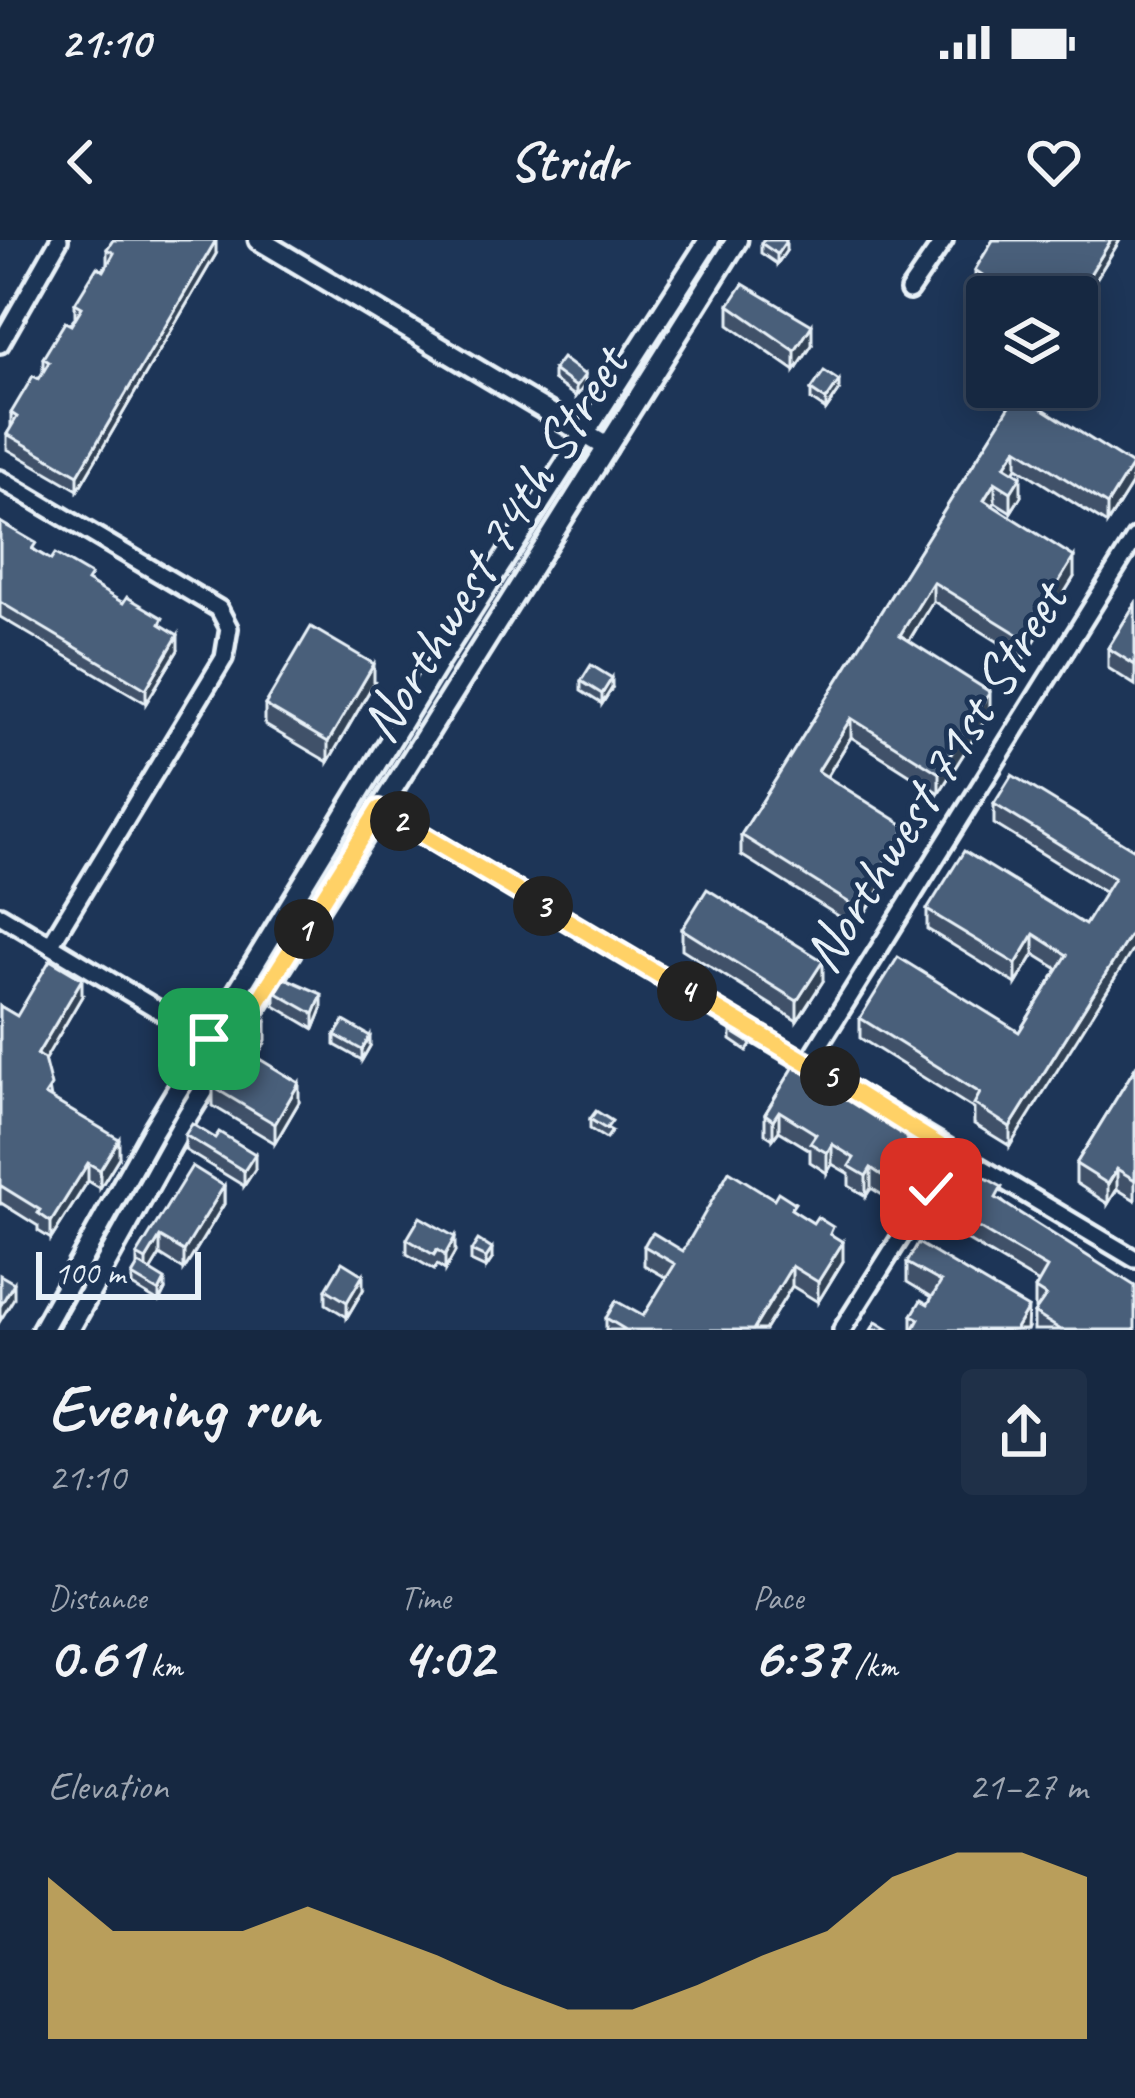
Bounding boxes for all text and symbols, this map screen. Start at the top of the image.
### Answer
text: 21:10 [60,14,150,71]
text: Stridr [509,128,626,196]
icon: back [48,129,114,195]
icon: heart [1021,129,1087,195]
map controls [966,276,1098,408]
button: layers [966,276,1098,408]
street label: Northwest 74th Street [343,329,646,755]
street label: Northwest 71st Street [785,564,1085,985]
pin: 2 [370,791,430,851]
text: 2 [393,800,407,842]
pin: 3 [513,876,573,936]
text: 3 [536,885,550,927]
pin: 1 [274,899,334,959]
text: 1 [297,908,311,950]
pin: 4 [657,961,717,1021]
text: 4 [680,970,694,1012]
pin [158,988,260,1090]
icon: arrive [176,1006,242,1072]
pin: 5 [800,1046,860,1106]
text: 5 [823,1055,837,1097]
pin [880,1138,982,1240]
icon: check [898,1156,964,1222]
scale bar [36,1246,201,1299]
text: 100 m [54,1252,125,1294]
text: Evening run [48,1366,318,1449]
button: share [961,1369,1087,1495]
text: 21:10 [48,1453,126,1502]
text: Distance [48,1577,146,1619]
text: Time [400,1577,451,1619]
text: Pace [753,1577,804,1619]
text: 0.61 [48,1619,142,1695]
text: 4:02 [400,1619,493,1695]
text: 6:37 [753,1619,847,1695]
text: km [142,1645,182,1687]
text: /km [847,1645,898,1687]
text: Elevation [48,1762,168,1811]
text: 21–27 m [968,1762,1087,1811]

